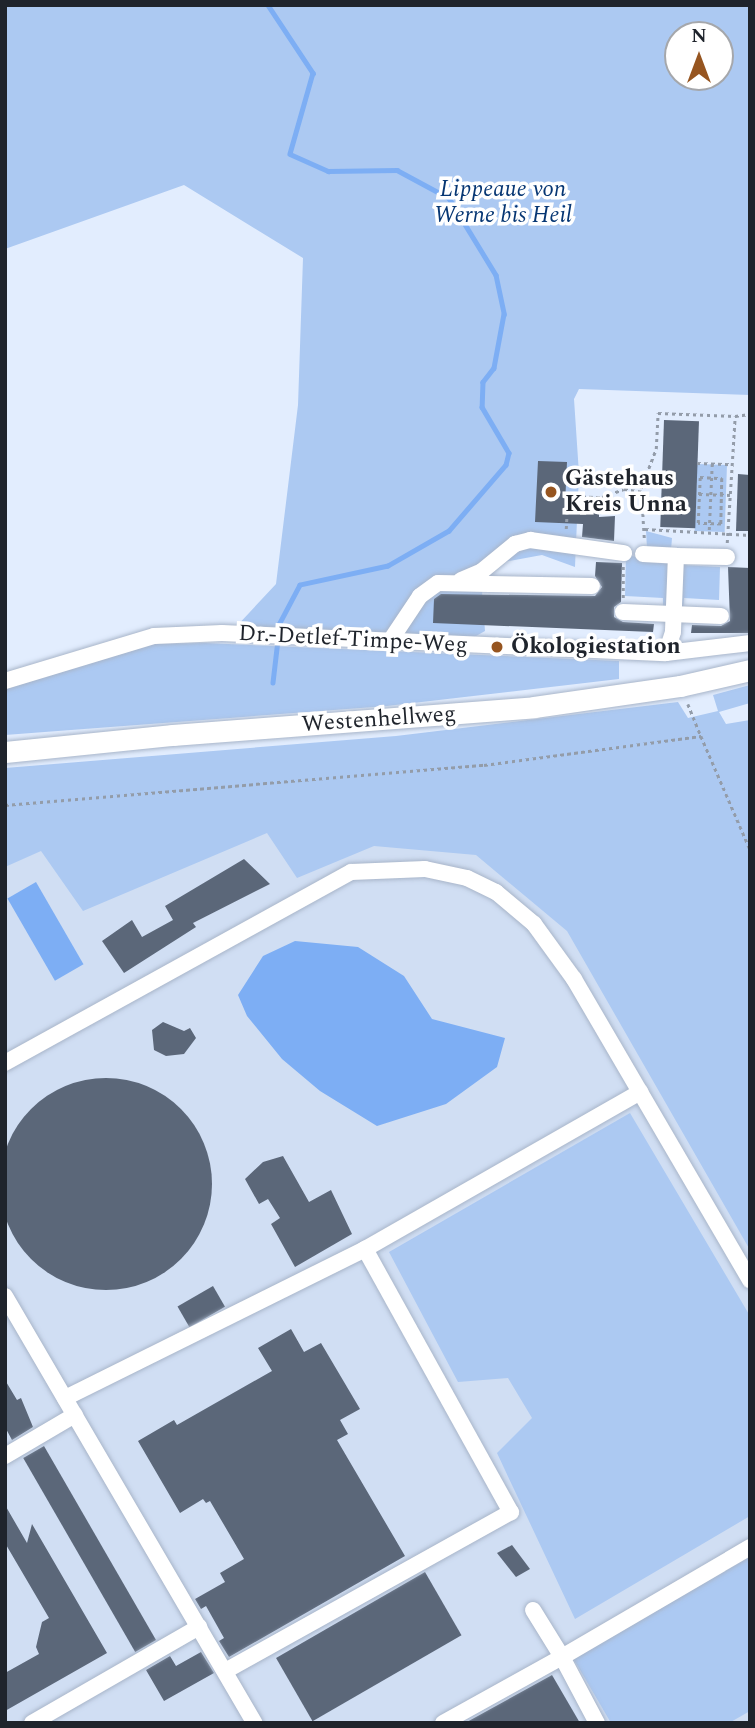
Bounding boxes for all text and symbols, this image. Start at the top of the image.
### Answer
north arrow [664,21,734,91]
text: N [691,22,707,51]
park label: Lippeaue von Werne bis Heil [434,176,572,230]
place label: Gästehaus Kreis Unna [565,465,687,519]
marker: Gästehaus Kreis Unna [543,484,559,500]
street label: Dr.-Detlef-Timpe-Weg [238,620,468,660]
place label: Ökologiestation [511,633,681,661]
marker: Ökologiestation [489,639,505,655]
street label: Westenhellweg [301,701,457,739]

